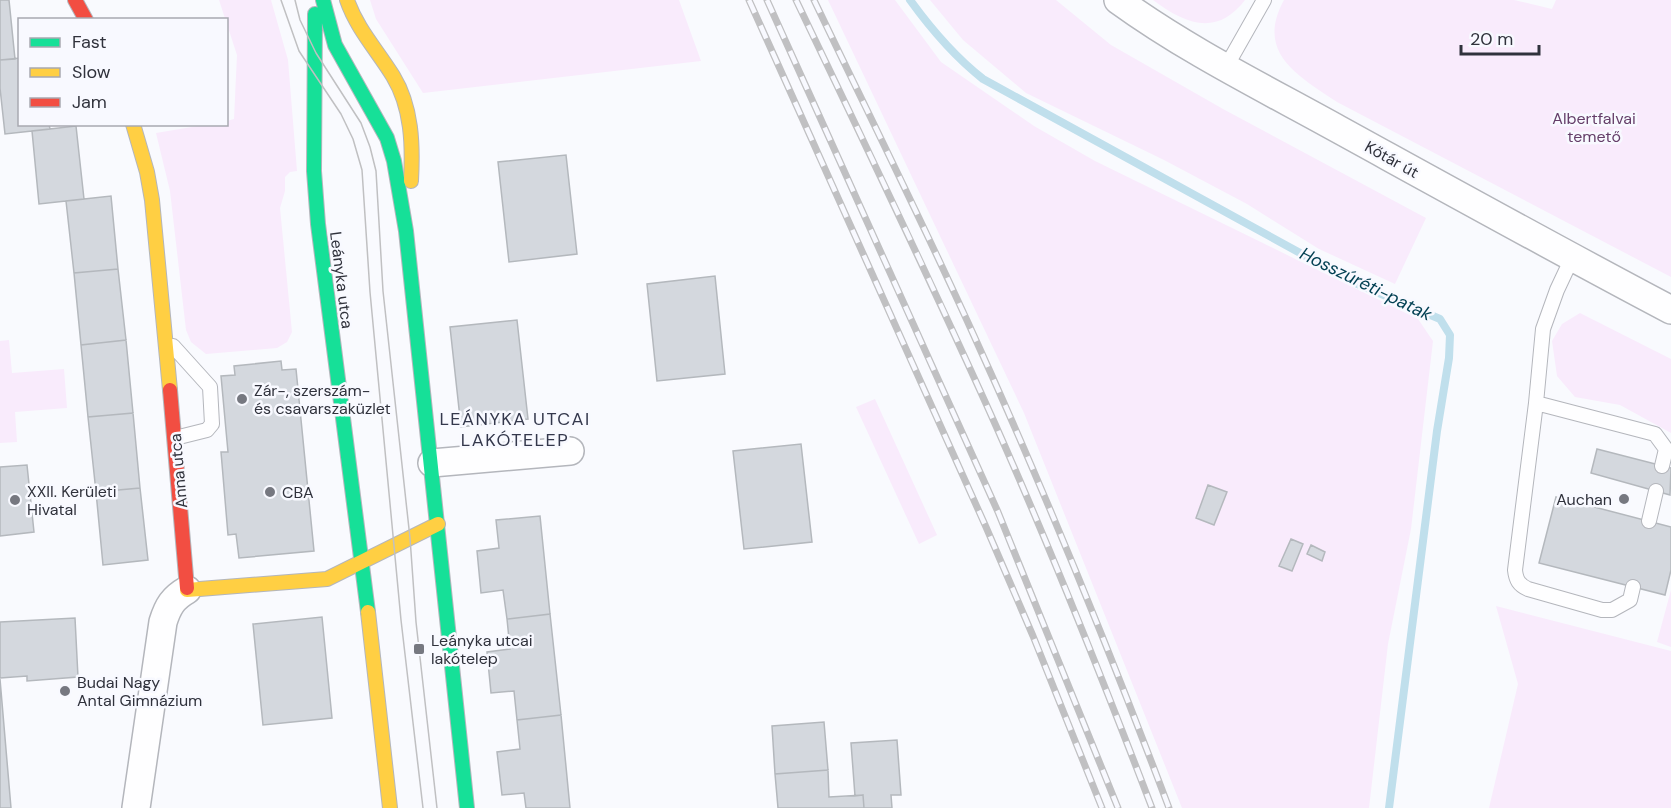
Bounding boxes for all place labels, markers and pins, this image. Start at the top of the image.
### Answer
place label: Zár-, szerszám- és csavarszaküzlet [254,380,391,419]
marker: Zár-, szerszám- és csavarszaküzlet [235,392,249,406]
place label: XXII. Kerületi Hivatal [27,481,117,520]
place label: CBA [282,482,314,503]
marker: CBA [263,485,277,499]
place label: Auchan [1556,489,1612,510]
marker: Auchan [1617,492,1631,506]
marker: XXII. Kerületi Hivatal [8,493,22,507]
place label: Leányka utcai lakótelep [431,630,533,669]
marker: Leányka utcai lakótelep [412,642,426,656]
place label: Budai Nagy Antal Gimnázium [77,672,202,711]
marker: Budai Nagy Antal Gimnázium [58,684,72,698]

